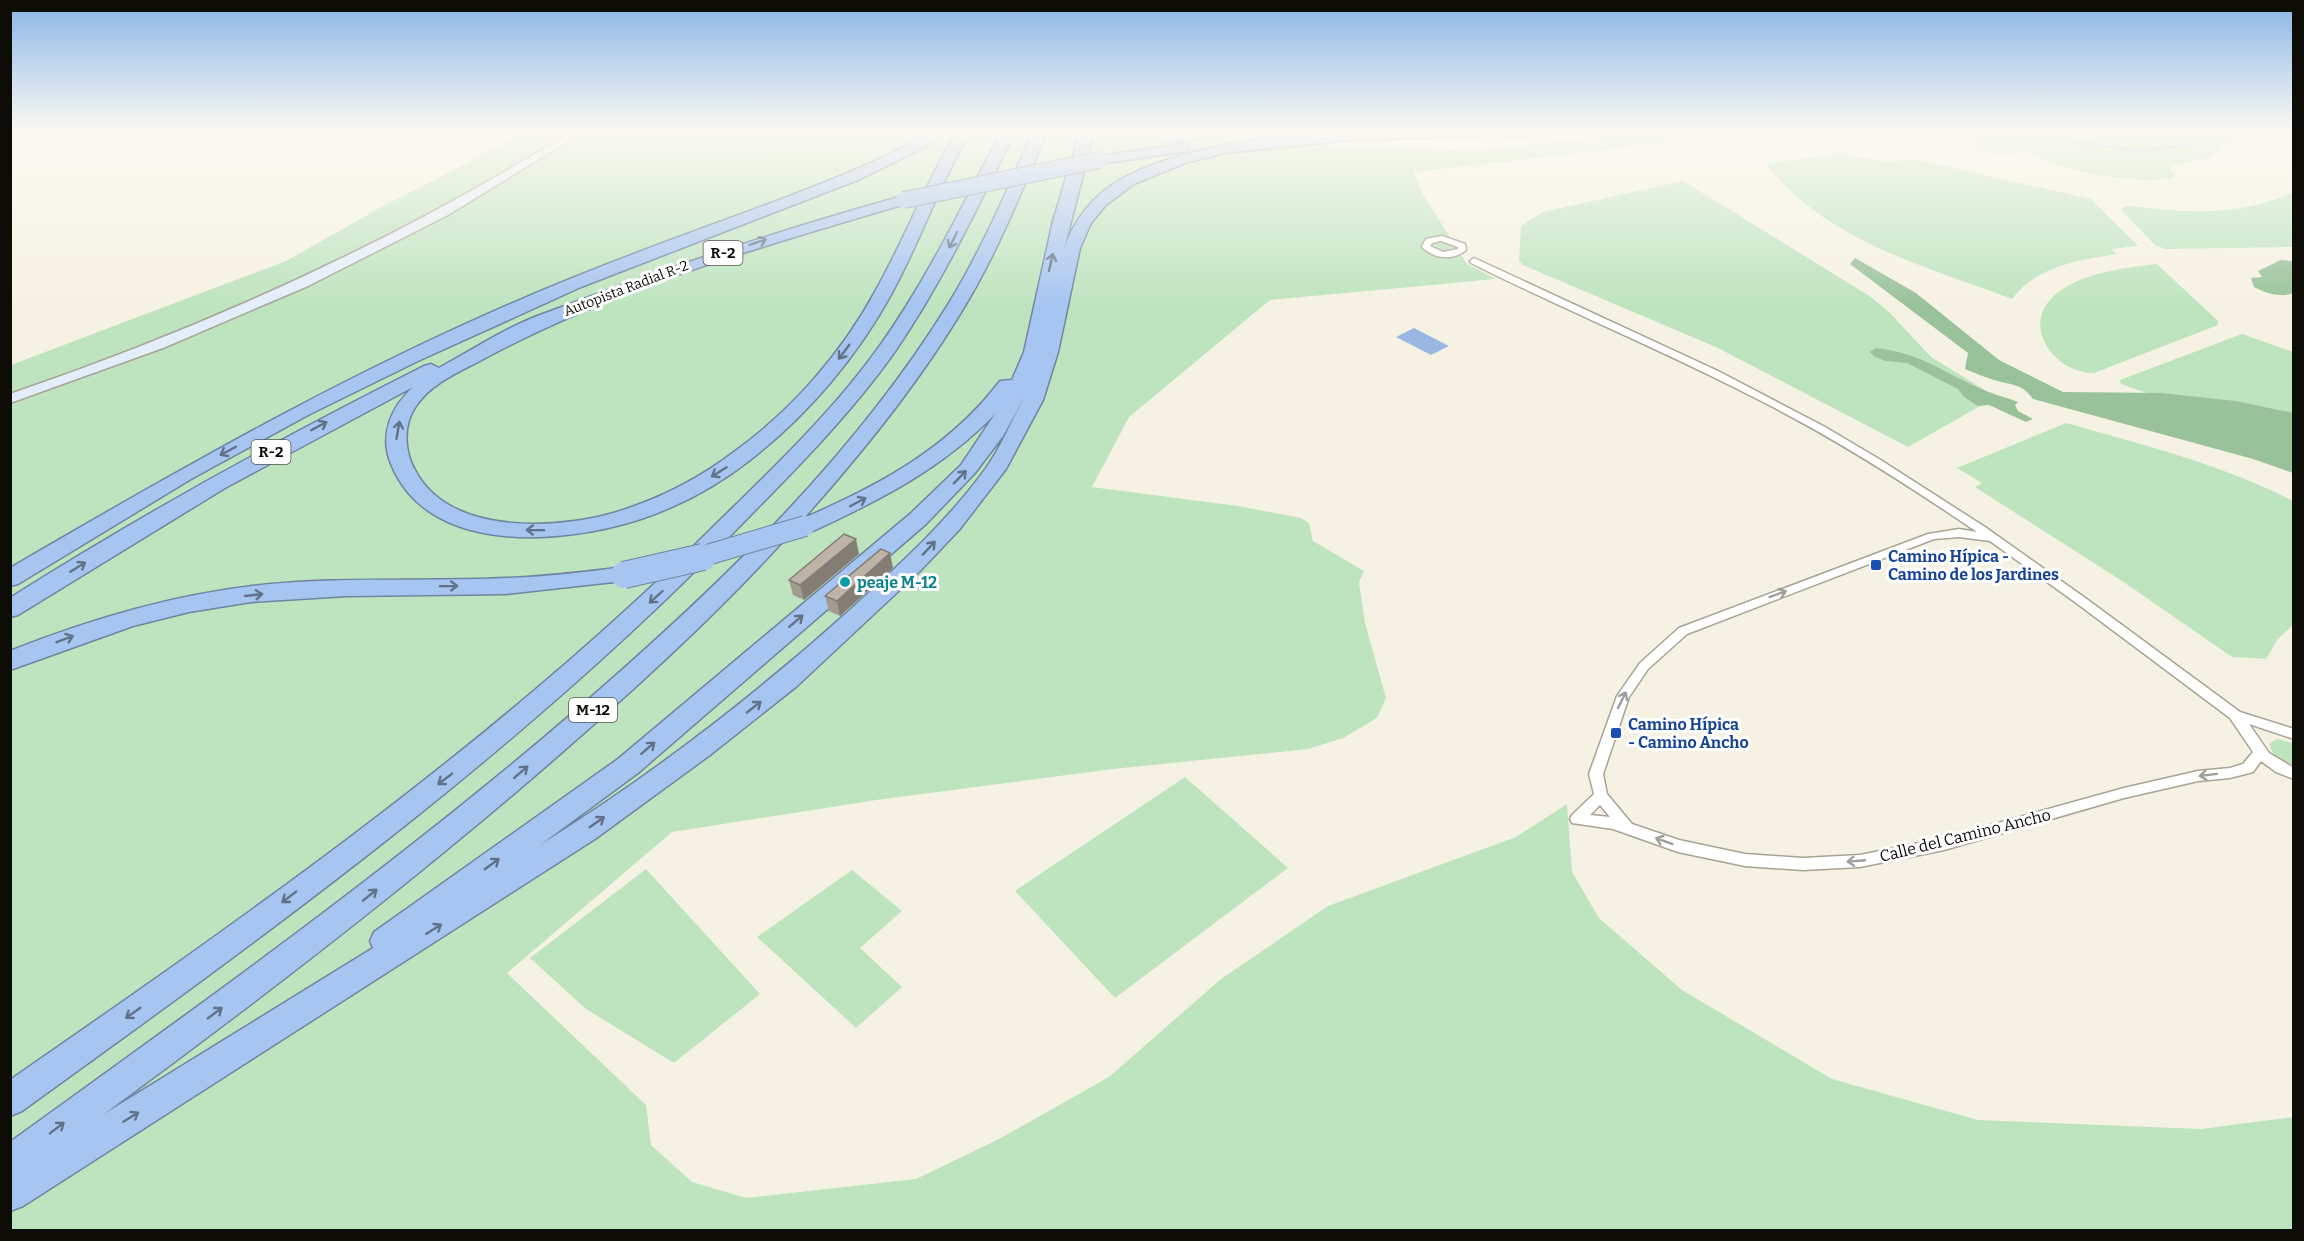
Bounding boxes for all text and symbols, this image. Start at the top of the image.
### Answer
one-way arrow [947,231,959,248]
one-way arrow [748,235,767,246]
road number: R-2 [704,241,742,265]
one-way arrow [1046,253,1058,272]
street label: Autopista Radial R-2 [561,257,691,320]
one-way arrow [838,344,851,360]
one-way arrow [310,420,327,432]
one-way arrow [393,420,404,440]
road number: R-2 [252,440,290,464]
one-way arrow [220,445,237,457]
one-way arrow [711,467,728,479]
one-way arrow [953,470,967,485]
one-way arrow [849,496,867,507]
one-way arrow [526,524,546,536]
one-way arrow [922,540,936,555]
place label: Camino Hípica - Camino de los Jardines [1888,547,2059,584]
marker: Camino Hípica - Camino de los Jardines [1869,558,1883,572]
one-way arrow [69,560,86,573]
place label: peaje M-12 [857,573,937,592]
marker: peaje M-12 [838,575,852,589]
one-way arrow [438,581,458,592]
one-way arrow [1768,587,1787,598]
one-way arrow [244,589,264,600]
one-way arrow [649,590,664,604]
one-way arrow [788,614,803,628]
one-way arrow [55,633,74,644]
one-way arrow [1617,692,1629,710]
road number: M-12 [569,698,617,722]
one-way arrow [746,700,762,713]
place label: Camino Hípica - Camino Ancho [1628,715,1749,752]
marker: Camino Hípica - Camino Ancho [1609,726,1623,740]
one-way arrow [640,741,655,755]
one-way arrow [513,765,528,779]
one-way arrow [2199,770,2219,781]
one-way arrow [437,773,453,785]
street label: Calle del Camino Ancho [1878,805,2053,866]
one-way arrow [588,816,604,828]
one-way arrow [1655,834,1674,845]
one-way arrow [1847,856,1866,867]
one-way arrow [483,858,499,871]
one-way arrow [361,888,377,901]
one-way arrow [282,891,298,903]
one-way arrow [425,922,442,935]
one-way arrow [125,1007,141,1019]
one-way arrow [207,1007,223,1020]
one-way arrow [122,1110,139,1123]
one-way arrow [49,1122,65,1135]

